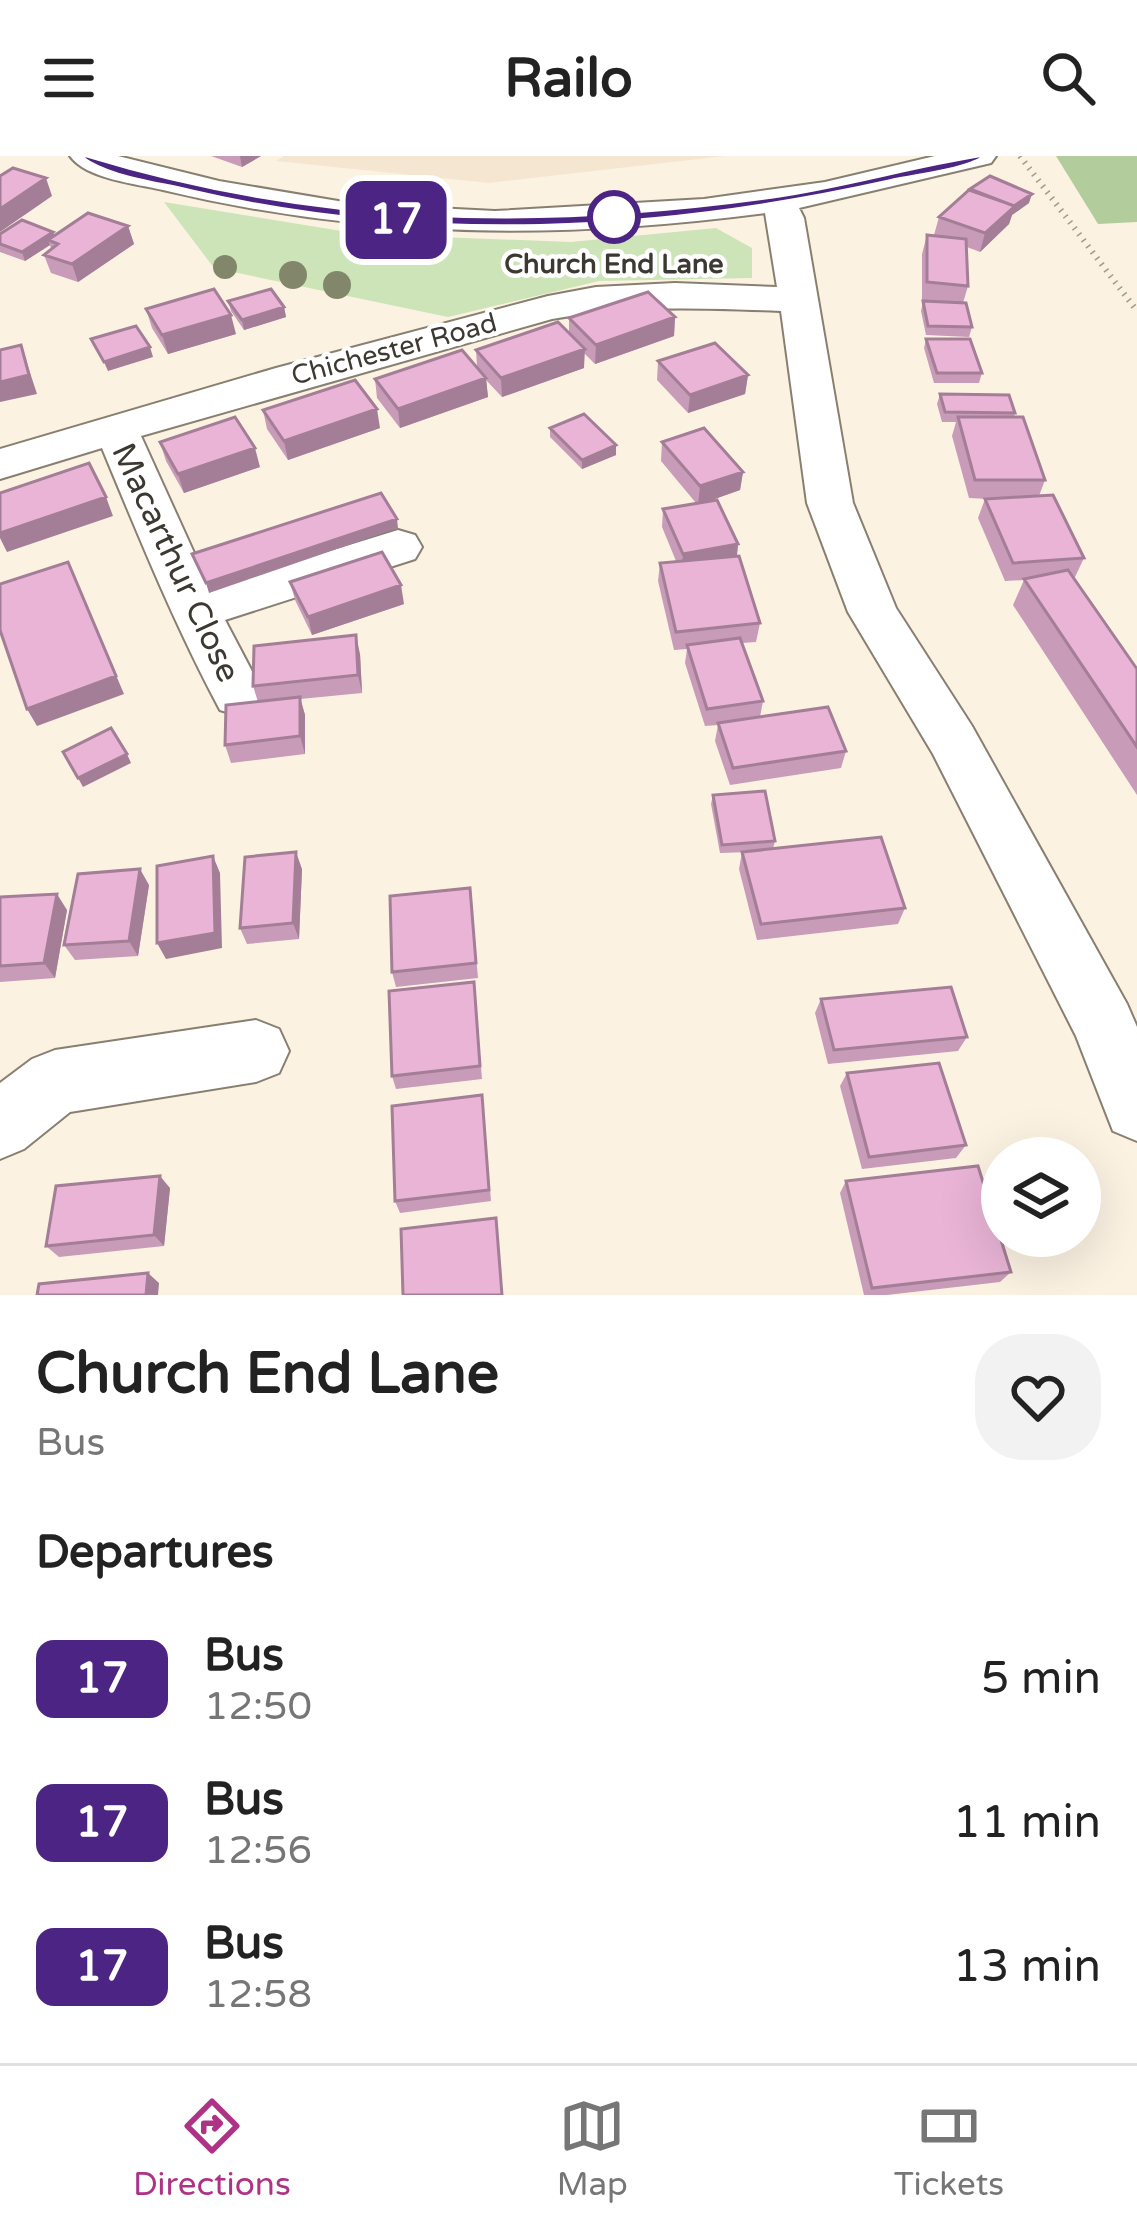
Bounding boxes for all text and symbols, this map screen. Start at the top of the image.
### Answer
icon: menu [36,45,102,111]
icon: search [1035,45,1101,111]
text: Railo [504,46,633,111]
line badge: 17 [342,181,450,259]
marker: Church End Lane [589,192,639,242]
text: 17 [370,194,422,245]
place label: Church End Lane [504,248,724,281]
street label: Chichester Road [288,306,501,393]
street label: Macarthur Close [103,437,248,688]
map controls [981,1137,1101,1257]
button: layers [981,1137,1101,1257]
button: heart [975,1334,1101,1460]
text: Church End Lane [36,1340,499,1408]
text: Bus [36,1419,105,1466]
text: Departures [36,1526,274,1580]
text: Bus [204,1629,284,1683]
text: 5 min [981,1652,1101,1706]
text: 17 [76,1653,128,1704]
text: 12:50 [204,1683,312,1730]
text: Bus [204,1773,284,1827]
text: 11 min [953,1796,1101,1850]
text: 17 [76,1797,128,1848]
text: 12:56 [204,1827,312,1874]
text: Bus [204,1917,284,1971]
text: 13 min [953,1940,1101,1994]
text: 17 [76,1941,128,1992]
text: 12:58 [204,1971,312,2018]
tab: Directions [133,2093,291,2204]
tab: Map [557,2093,628,2204]
tab: Tickets [894,2093,1004,2204]

